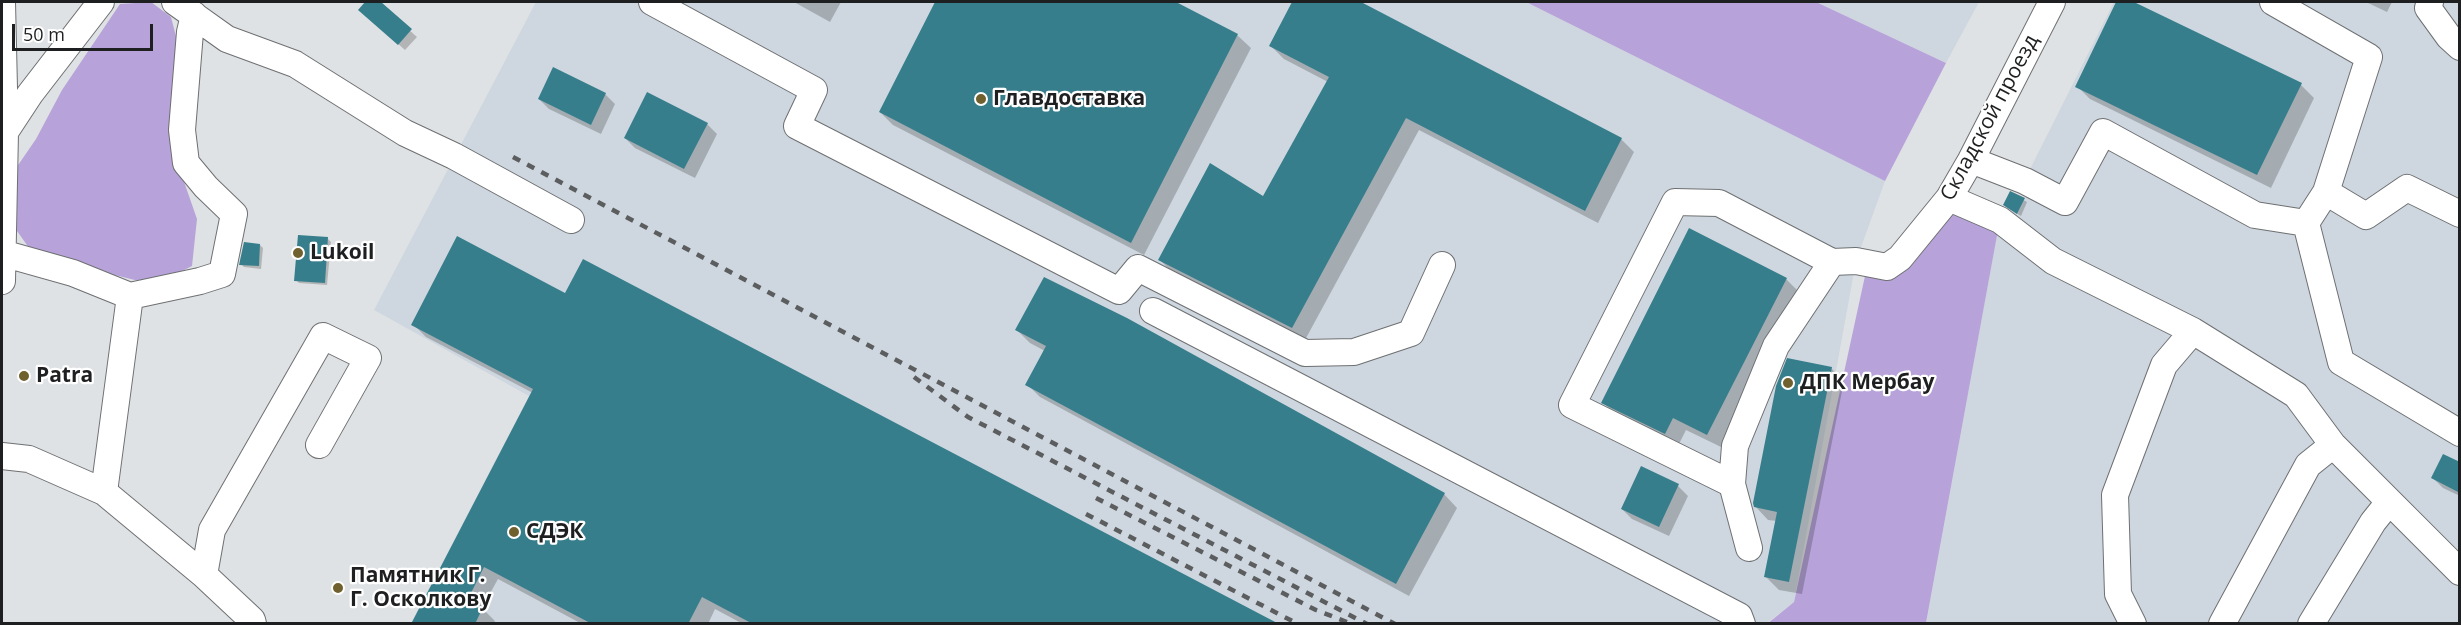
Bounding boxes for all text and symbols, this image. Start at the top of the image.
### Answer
scale bar [15,12,156,50]
text: 50 m [23,22,65,46]
street label: Складской проезд [1936,31,2044,205]
place label: Главдоставка [993,86,1145,112]
marker: Главдоставка [974,92,988,106]
place label: Lukoil [310,240,375,266]
marker: Lukoil [291,246,305,260]
place label: Patra [36,363,93,389]
marker: Patra [17,369,31,383]
place label: ДПК Мербау [1800,370,1934,396]
marker: ДПК Мербау [1781,376,1795,390]
place label: СДЭК [526,519,583,545]
marker: СДЭК [507,525,521,539]
place label: Памятник Г. Г. Осколкову [350,563,491,613]
marker: Памятник Г. Г. Осколкову [331,581,345,595]

